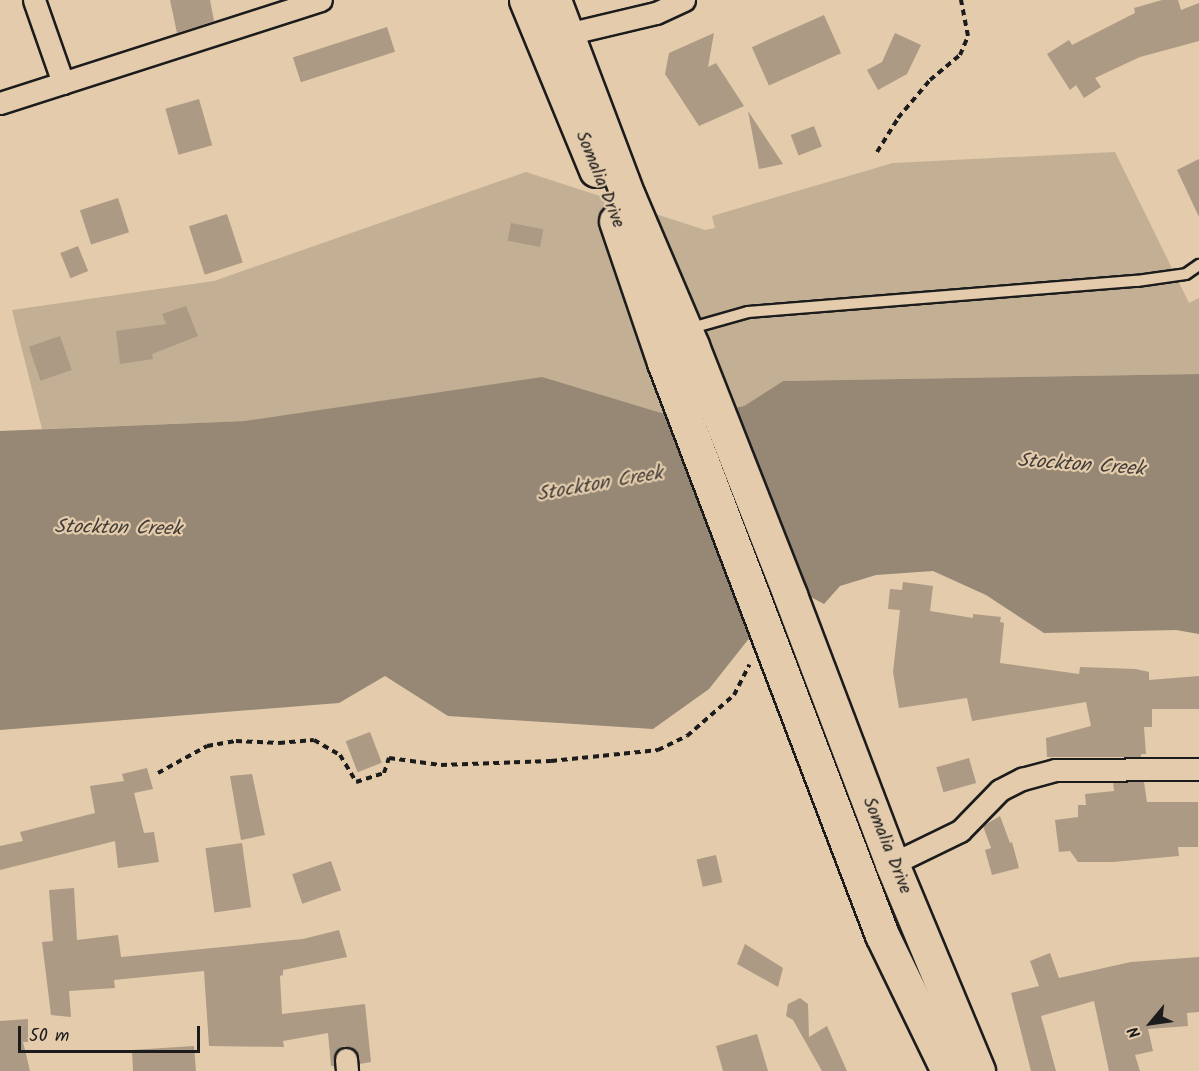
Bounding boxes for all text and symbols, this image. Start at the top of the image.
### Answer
street label: Somalia Drive [570,128,628,232]
water label: Stockton Creek [1017,450,1145,482]
water label: Stockton Creek [535,462,665,508]
water label: Stockton Creek [54,516,182,542]
street label: Somalia Drive [857,794,915,898]
north arrow [1121,993,1181,1053]
scale bar [21,1014,202,1052]
text: N [1121,1021,1148,1042]
text: 50 m [29,1022,69,1051]

